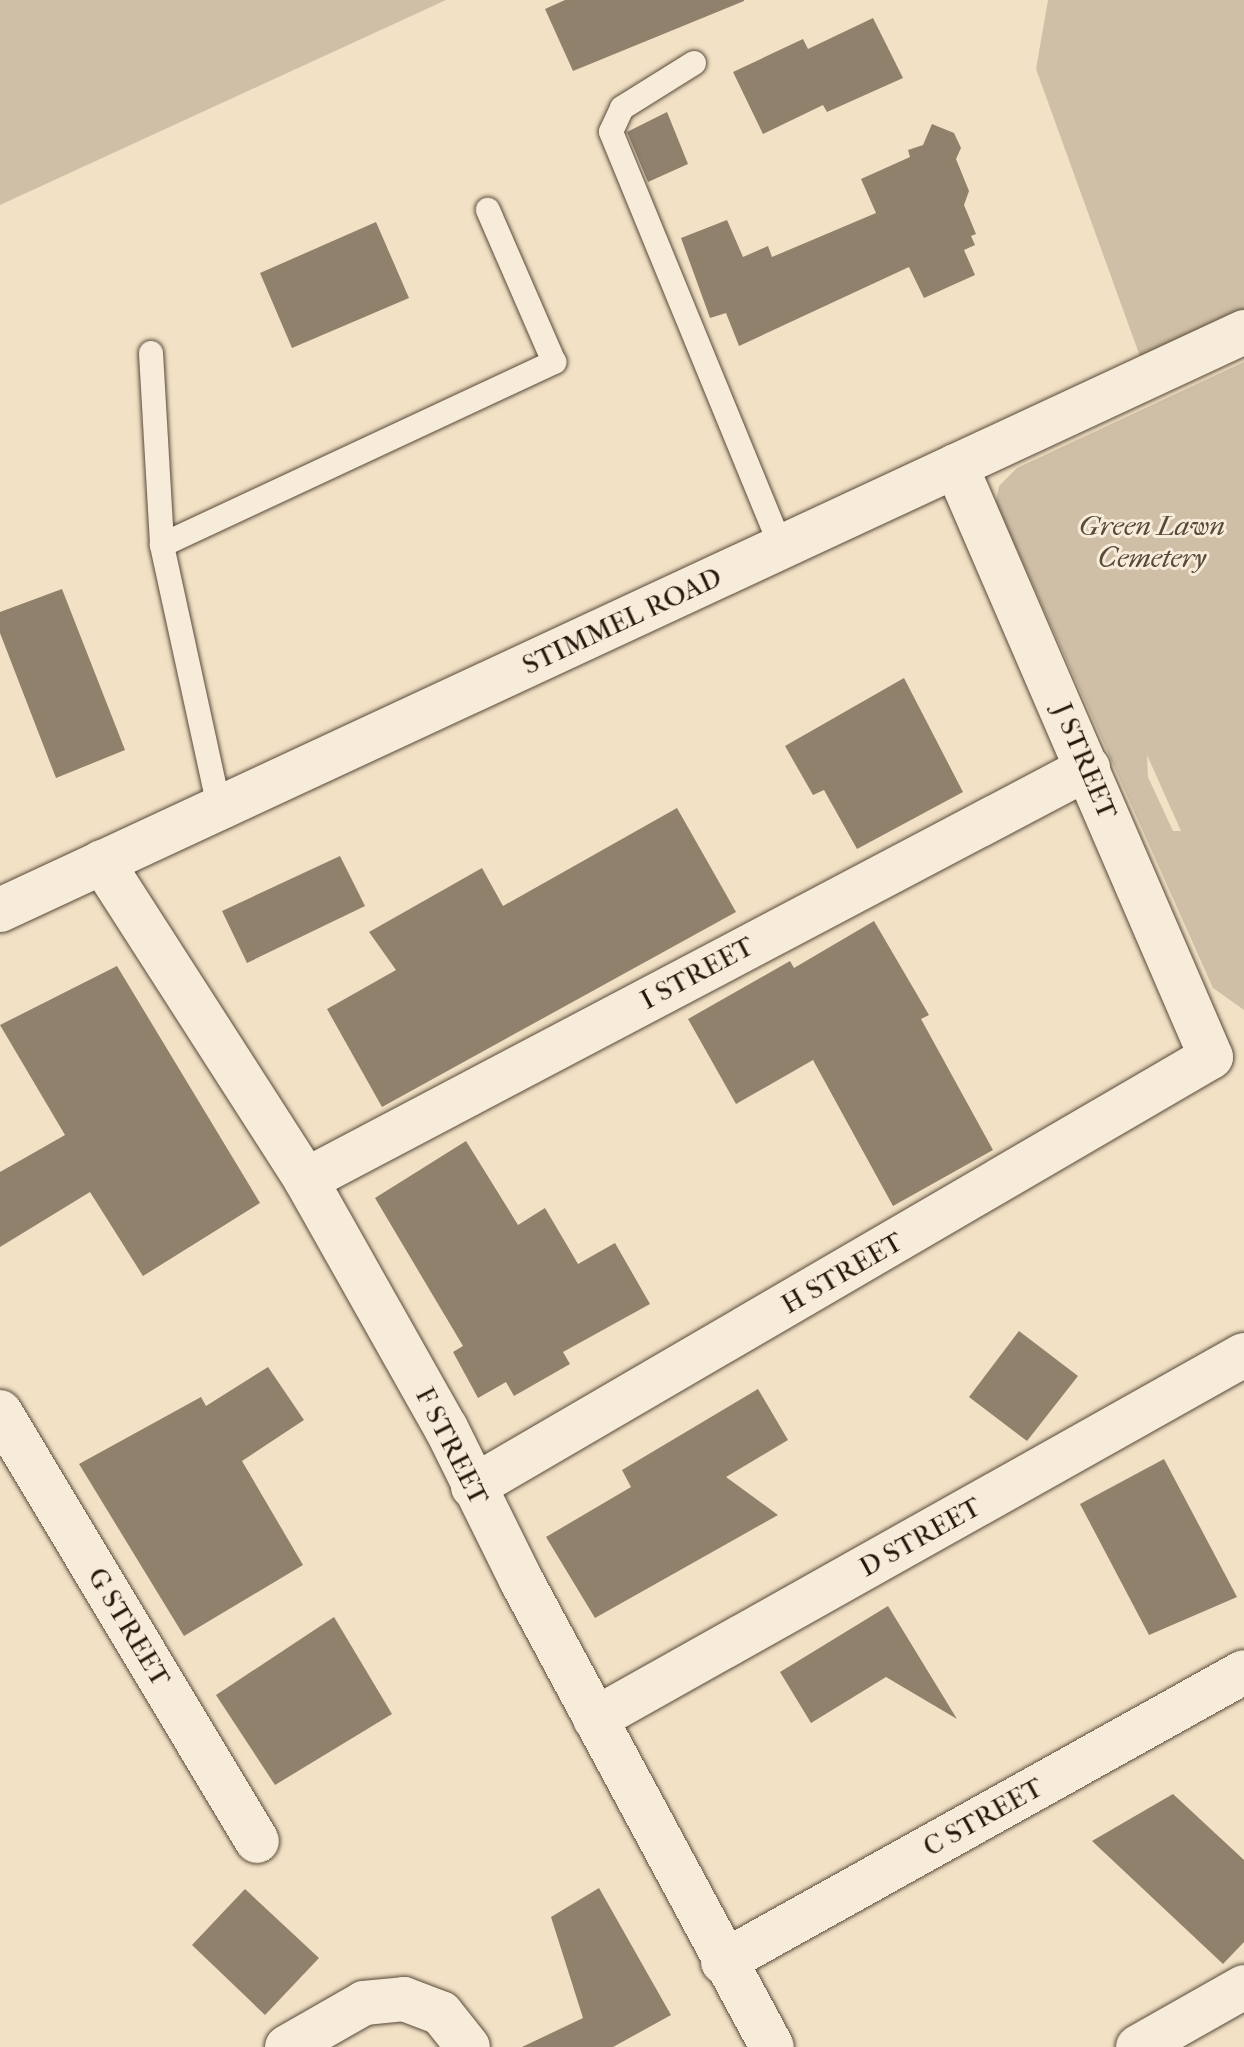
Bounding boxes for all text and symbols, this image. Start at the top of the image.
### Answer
park label: Green Lawn Cemetery [1079,509,1225,575]
street label: STIMMEL ROAD [517,560,727,682]
street label: J STREET [1045,698,1125,824]
street label: I STREET [635,929,759,1017]
street label: H STREET [775,1225,909,1321]
street label: F STREET [408,1381,496,1511]
street label: D STREET [853,1490,987,1584]
street label: G STREET [80,1562,178,1692]
street label: C STREET [917,1770,1049,1864]

